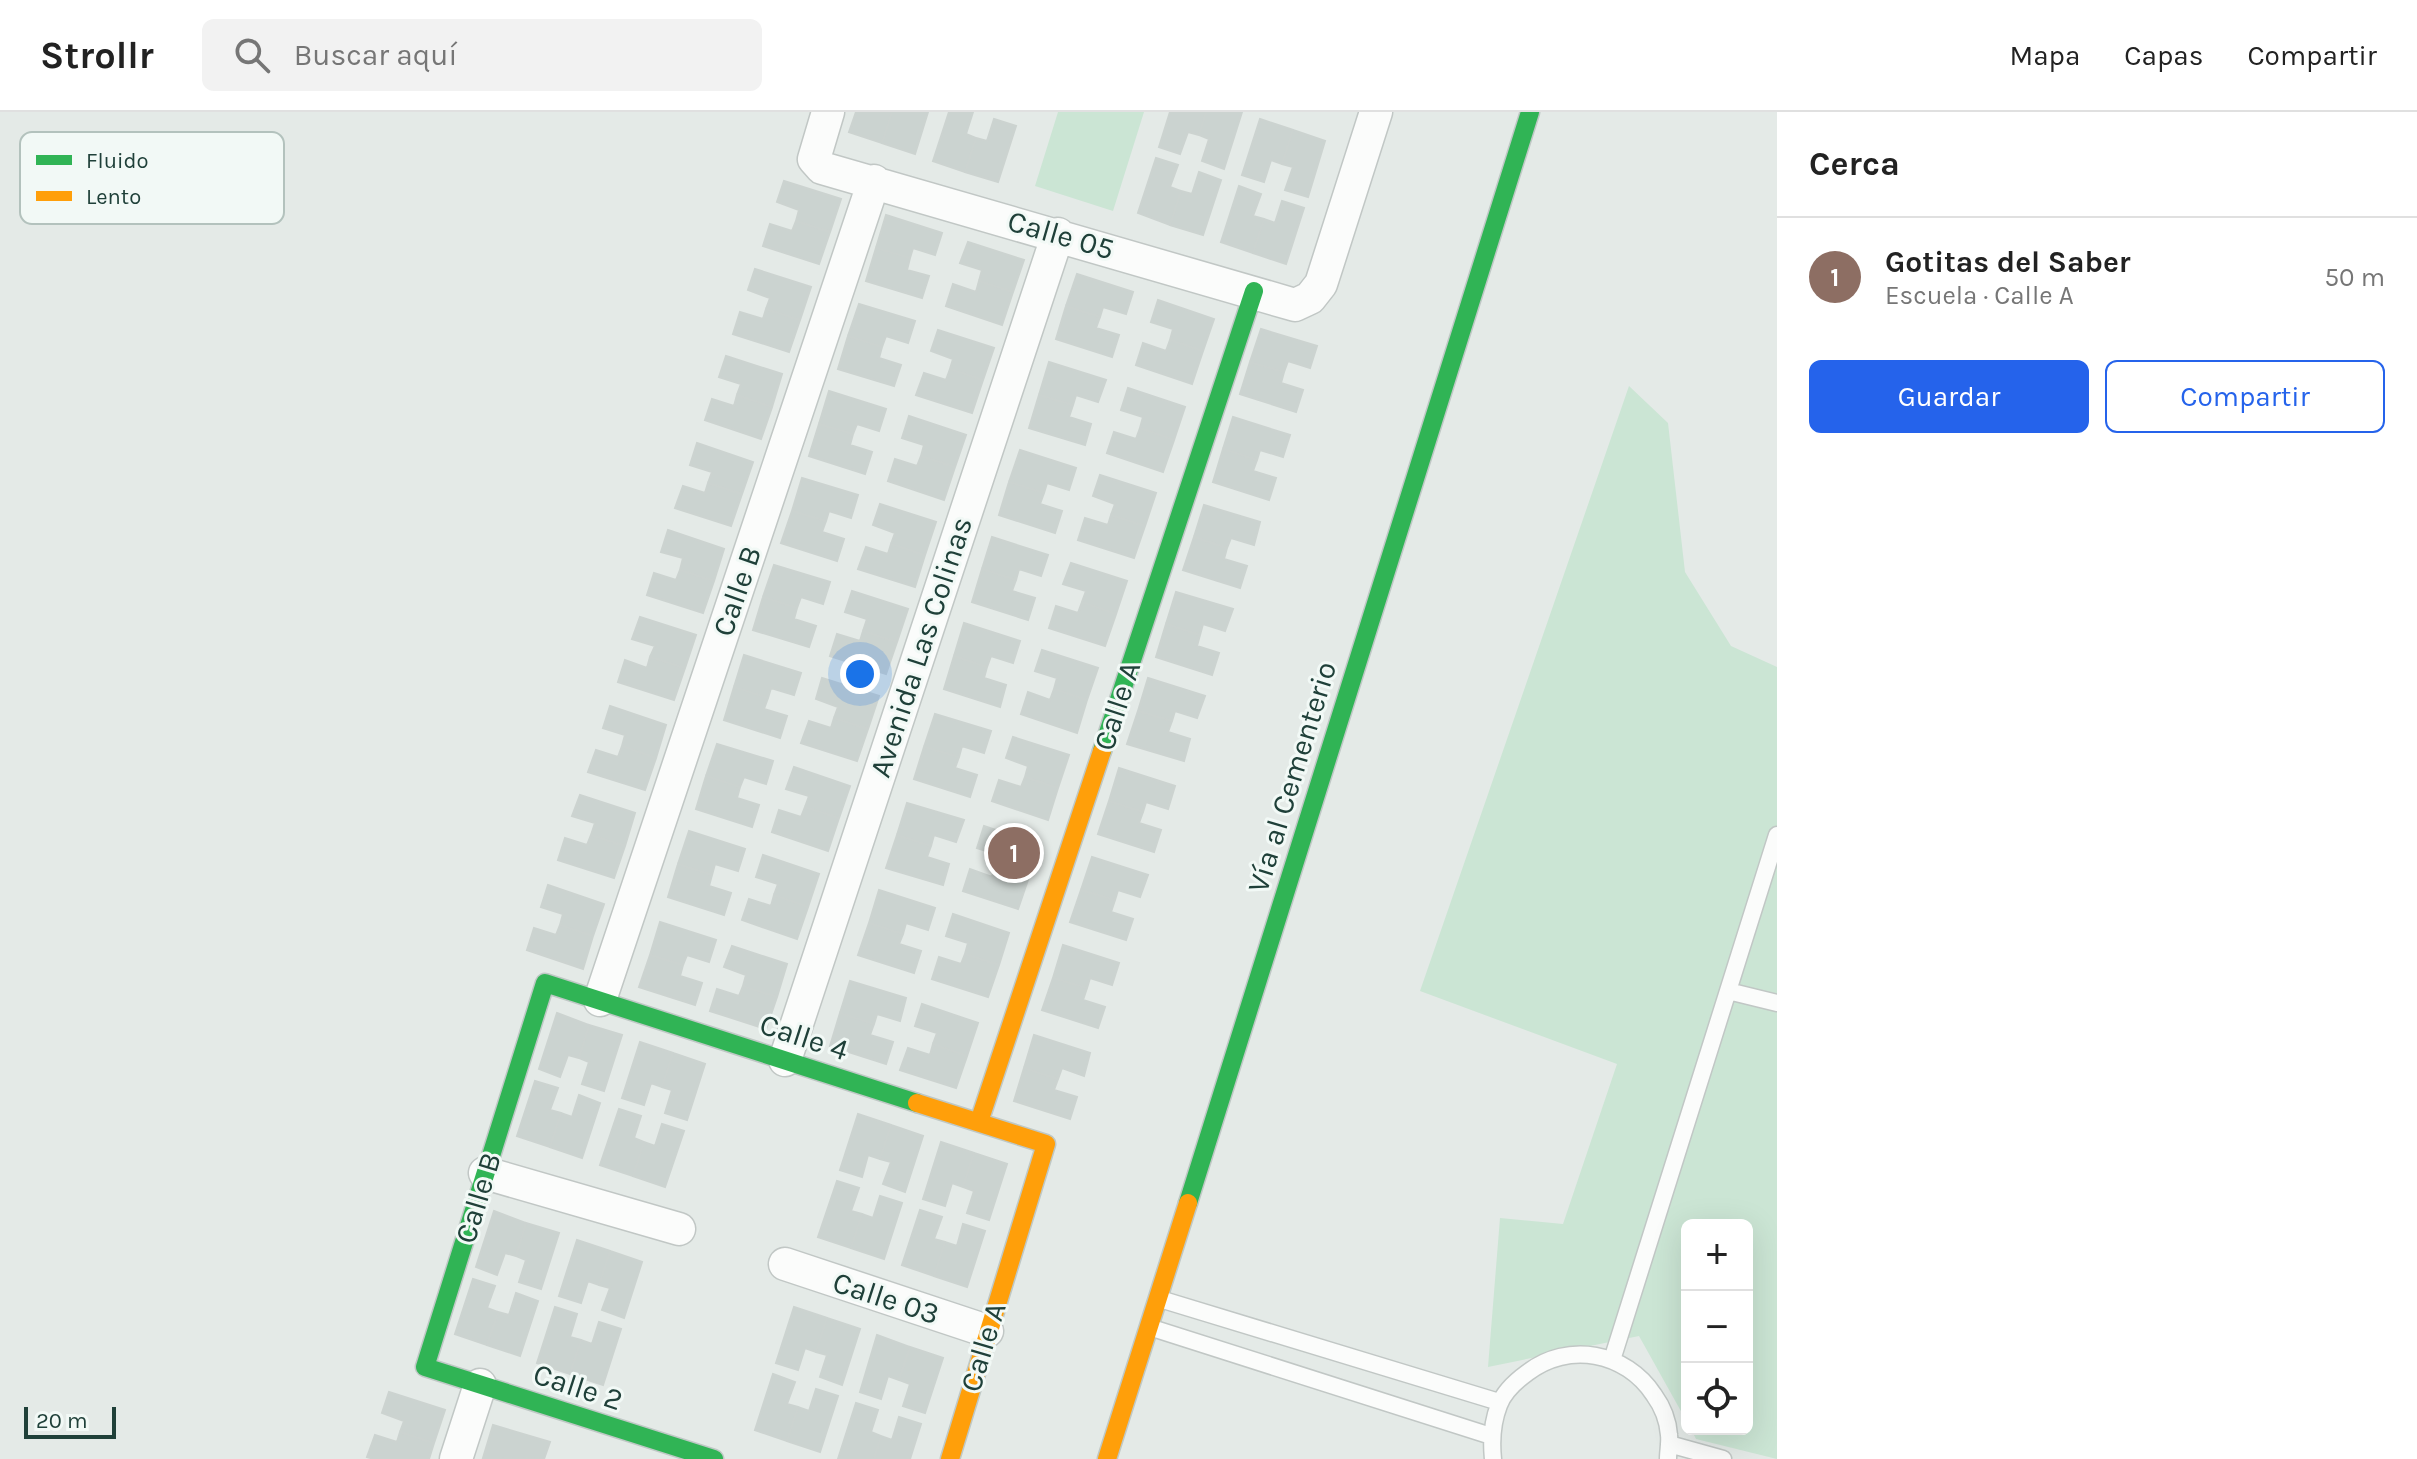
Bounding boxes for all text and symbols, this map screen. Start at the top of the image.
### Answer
search box [202,19,762,91]
text: Strollr [40,33,154,78]
icon: search [230,33,274,77]
text: Buscar aquí [294,37,457,73]
text: Mapa [2009,39,2080,72]
text: Capas [2124,39,2203,72]
text: Compartir [2247,39,2377,72]
legend [20,132,284,224]
text: Cerca [1809,144,1900,184]
text: Fluido [86,148,149,174]
text: Lento [86,184,141,210]
street label: Calle 05 [1004,203,1118,267]
text: Gotitas del Saber [1885,244,2131,280]
text: 1 [1830,262,1840,293]
text: 50 m [2324,262,2385,293]
text: Escuela · Calle A [1885,280,2074,311]
button: Guardar [1809,360,2089,433]
button: Compartir [2105,360,2385,433]
street label: Avenida Las Colinas [862,512,980,782]
street label: Calle B [705,541,769,641]
your location [840,654,880,694]
street label: Calle A [1086,657,1148,755]
street label: Vía al Cementerio [1240,657,1344,897]
pin: 1 [988,823,1040,883]
street label: Calle 4 [755,1006,853,1068]
street label: Calle B [447,1148,509,1248]
map controls [1681,1219,1753,1435]
button: + [1681,1219,1753,1291]
street label: Calle 03 [828,1264,944,1332]
button: − [1681,1291,1753,1363]
street label: Calle A [952,1298,1014,1396]
street label: Calle 2 [529,1356,627,1418]
button: locate [1681,1363,1753,1435]
scale bar [24,1403,116,1439]
text: 20 m [36,1408,88,1434]

